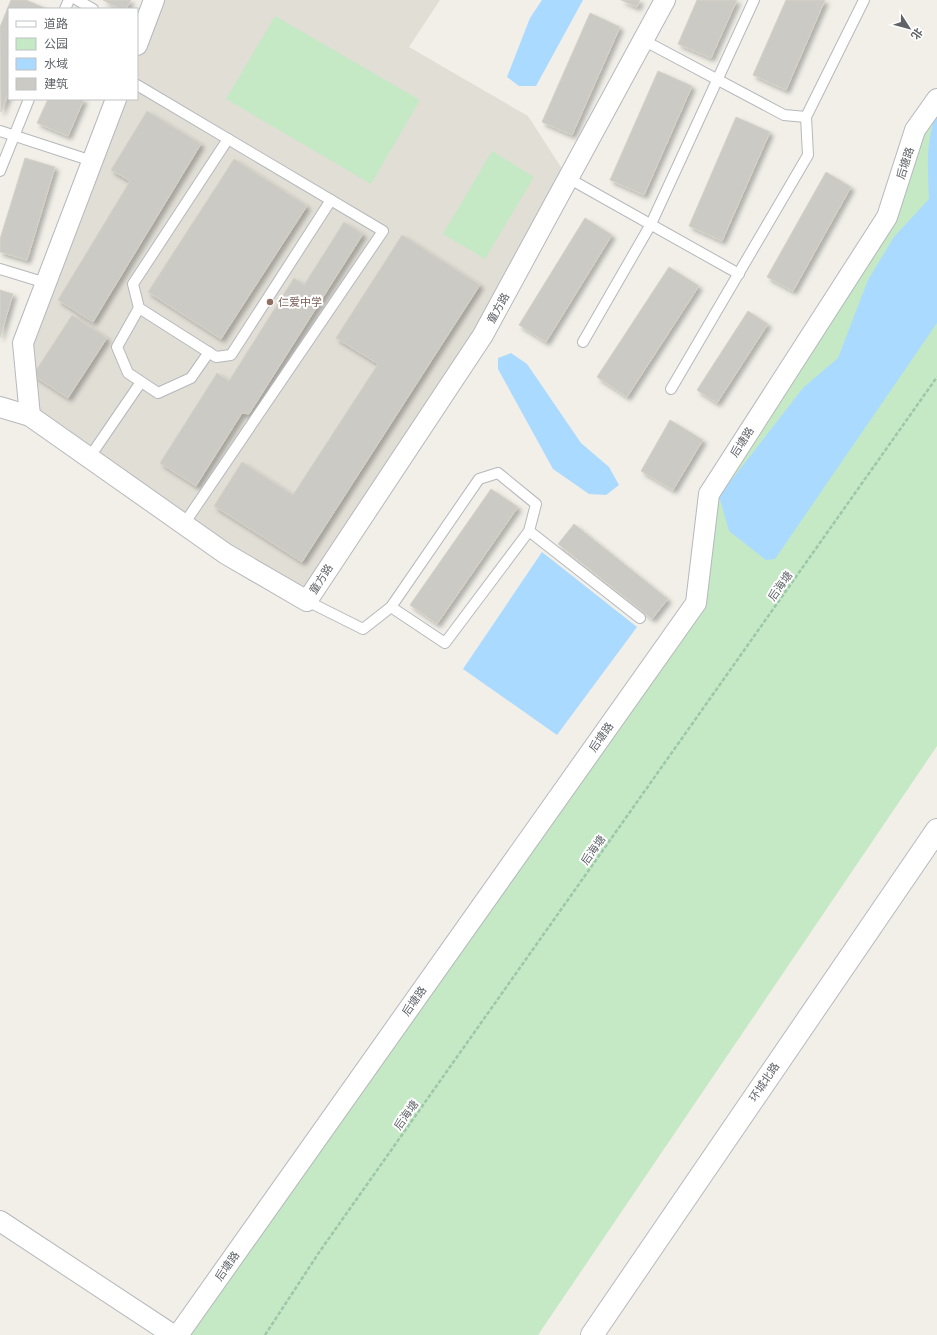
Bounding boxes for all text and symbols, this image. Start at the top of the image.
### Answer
legend [8,8,138,100]
north arrow [889,8,929,48]
text: 道路 [44,16,68,31]
text: 北 [908,25,926,42]
text: 公园 [44,36,68,51]
text: 水域 [44,56,68,71]
text: 建筑 [44,76,68,91]
street label: 后塘路 [893,145,917,181]
street label: 童方路 [484,290,512,326]
place label: 仁爱中学 [278,295,322,309]
marker: 仁爱中学 [265,297,275,307]
street label: 后塘路 [727,424,757,460]
street label: 童方路 [306,561,336,597]
street label: 后海塘 [765,568,795,604]
street label: 后塘路 [586,719,616,755]
street label: 后海塘 [578,832,608,868]
street label: 后塘路 [399,983,429,1019]
street label: 环城北路 [746,1060,782,1104]
street label: 后海塘 [391,1097,421,1133]
street label: 后塘路 [212,1248,242,1284]

